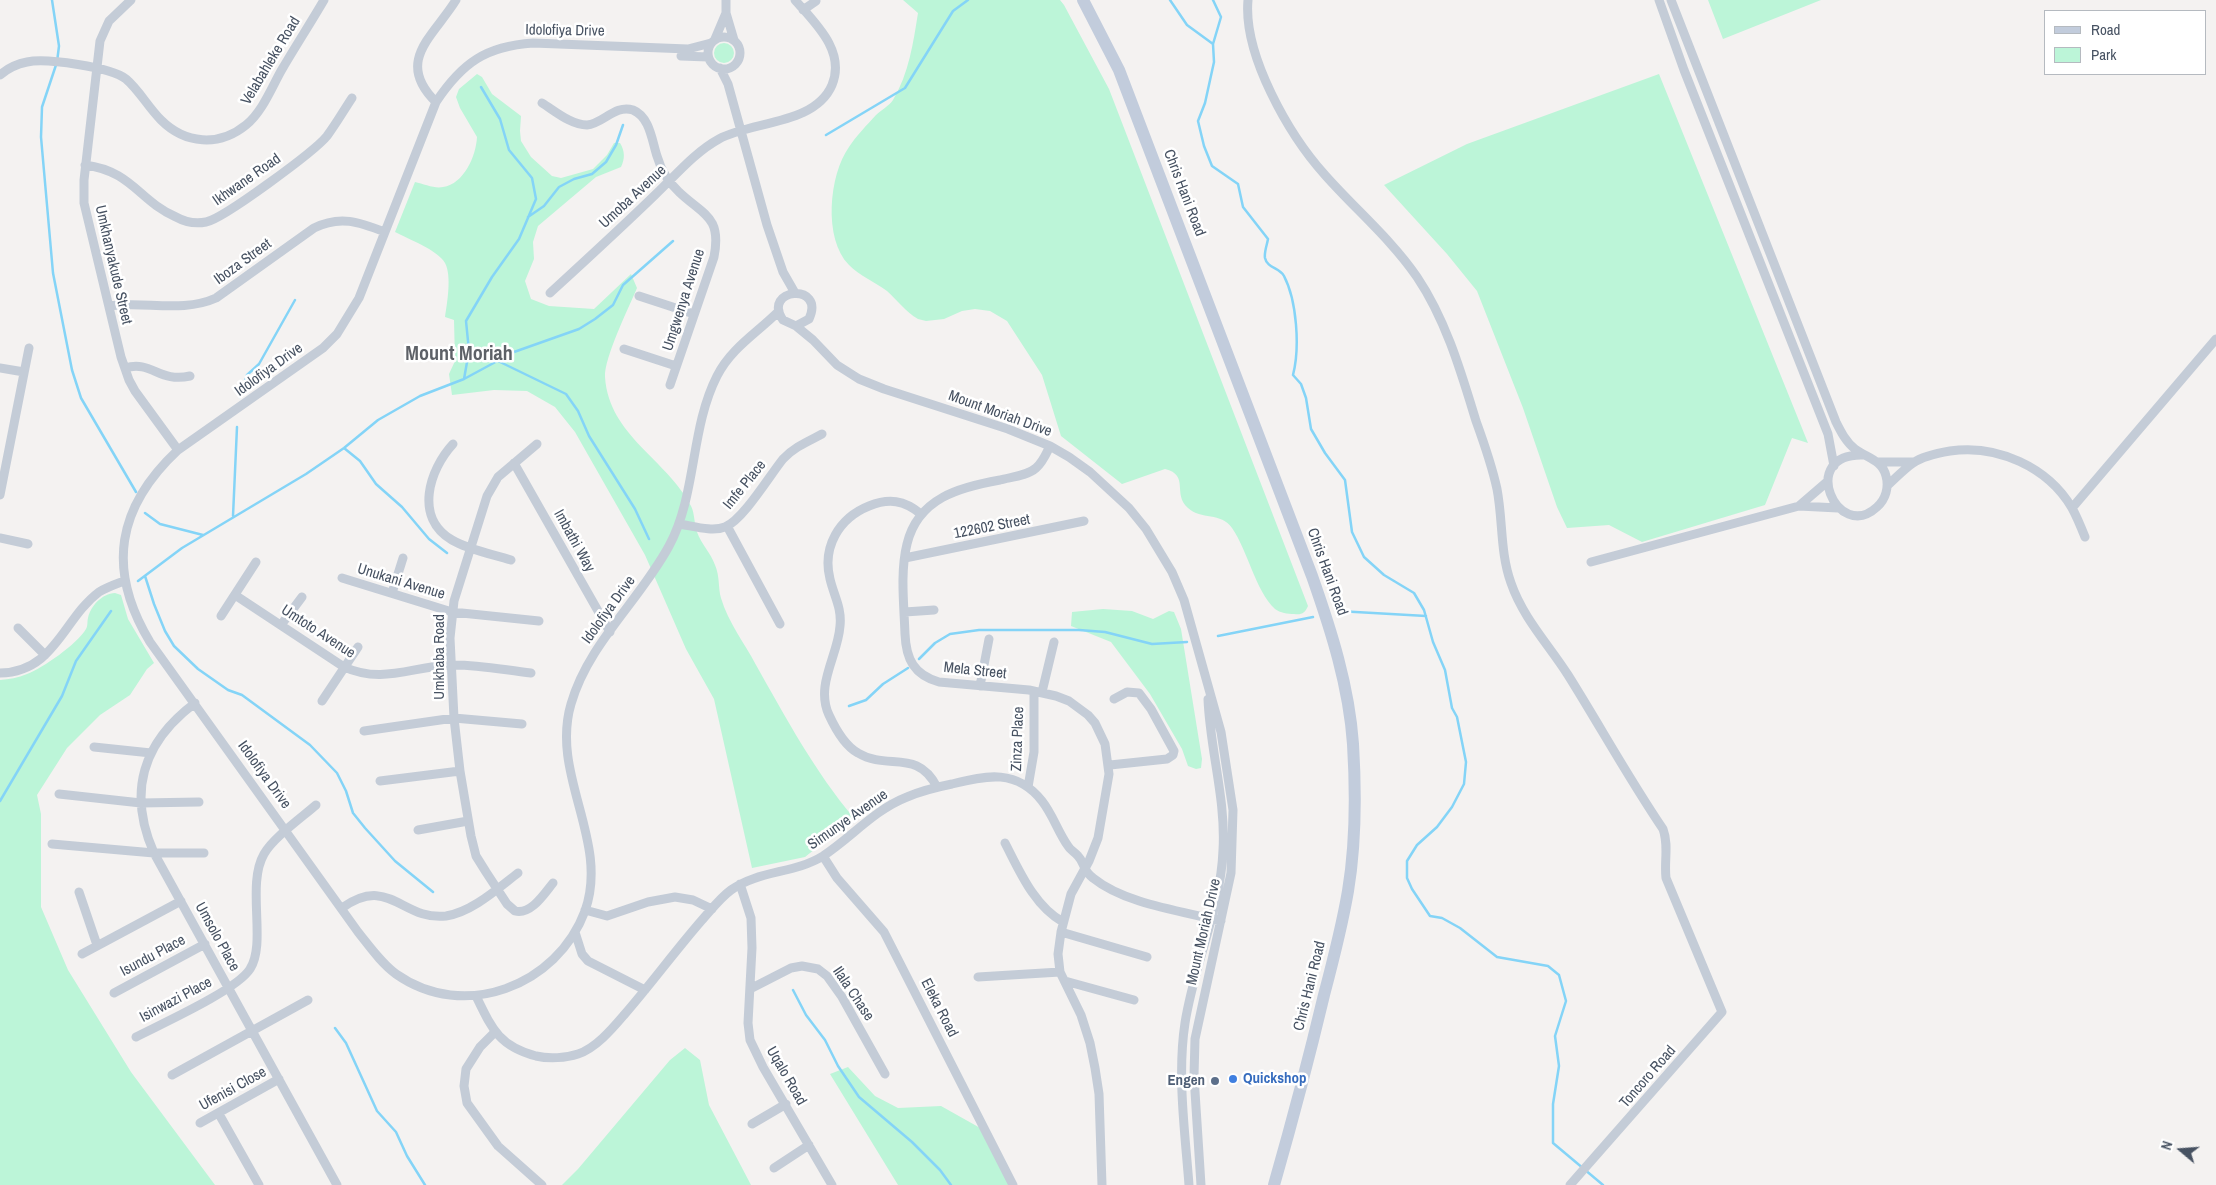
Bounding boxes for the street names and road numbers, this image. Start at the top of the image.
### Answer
street label: Velabahleke Road [238,14,304,108]
street label: Idolofiya Drive [525,21,605,41]
street label: Chris Hani Road [1159,147,1209,239]
street label: Ikhwane Road [210,150,284,210]
street label: Umoba Avenue [596,162,670,232]
street label: Umkhanyakude Street [91,204,135,326]
street label: Iboza Street [211,235,275,289]
street label: Umgwenya Avenue [659,247,709,353]
street label: Idolofiya Drive [232,339,306,401]
street label: Mount Moriah Drive [946,387,1054,441]
street label: Imfe Place [720,457,770,513]
street label: Imbathi Way [550,507,598,575]
street label: 122602 Street [952,511,1032,543]
street label: Chris Hani Road [1303,526,1351,618]
street label: Unukani Avenue [355,560,447,604]
street label: Idolofiya Drive [578,573,640,647]
street label: Umtoto Avenue [278,601,358,663]
street label: Umkhaba Road [431,614,449,700]
street label: Mela Street [943,659,1007,683]
street label: Zinza Place [1008,706,1028,772]
street label: Idolofiya Drive [233,738,295,812]
street label: Simunye Avenue [805,786,891,854]
street label: Mount Moriah Drive [1183,877,1225,987]
street label: Umsolo Place [191,899,243,975]
street label: Isundu Place [117,931,189,981]
street label: Chris Hani Road [1290,939,1330,1033]
street label: Ilala Chase [828,963,878,1025]
street label: Isinwazi Place [137,973,215,1027]
street label: Eleka Road [917,976,961,1040]
street label: Toncoro Road [1616,1042,1680,1112]
street label: Uqalo Road [762,1043,810,1109]
street label: Ufenisi Close [196,1063,270,1115]

